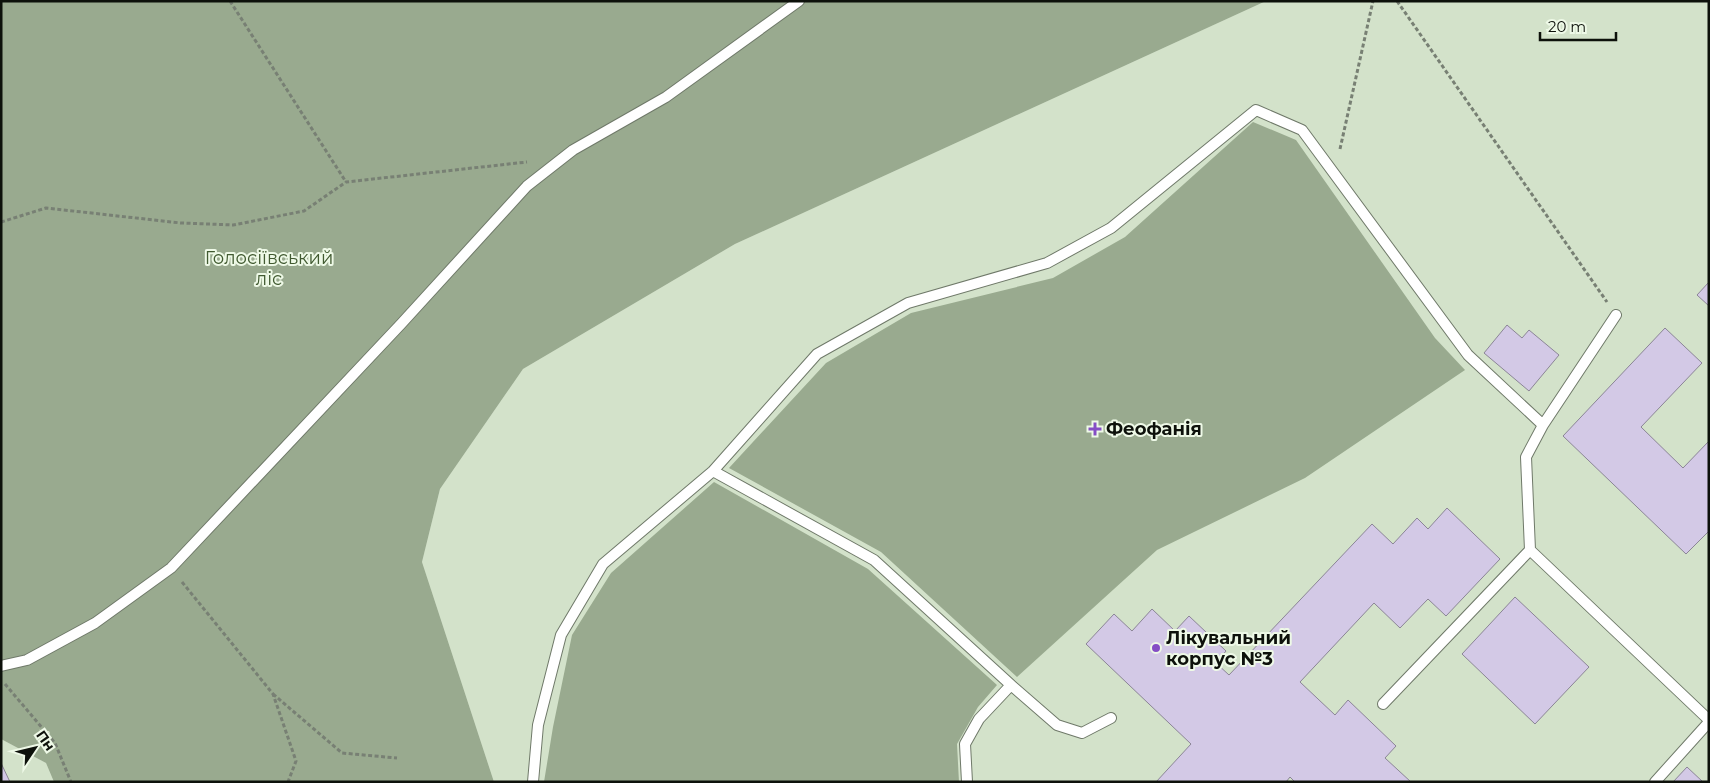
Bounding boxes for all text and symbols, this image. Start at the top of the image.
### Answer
scale bar [1540,10,1616,42]
text: 20 m [1548,17,1586,36]
park label: Голосіївський ліс [205,247,333,290]
place label: Феофанія [1106,418,1202,440]
marker: Феофанія [1088,422,1102,436]
place label: Лікувальний корпус №3 [1166,627,1291,670]
marker: Лікувальний корпус №3 [1150,642,1162,654]
north arrow [10,723,60,773]
text: Пн [32,727,59,754]

